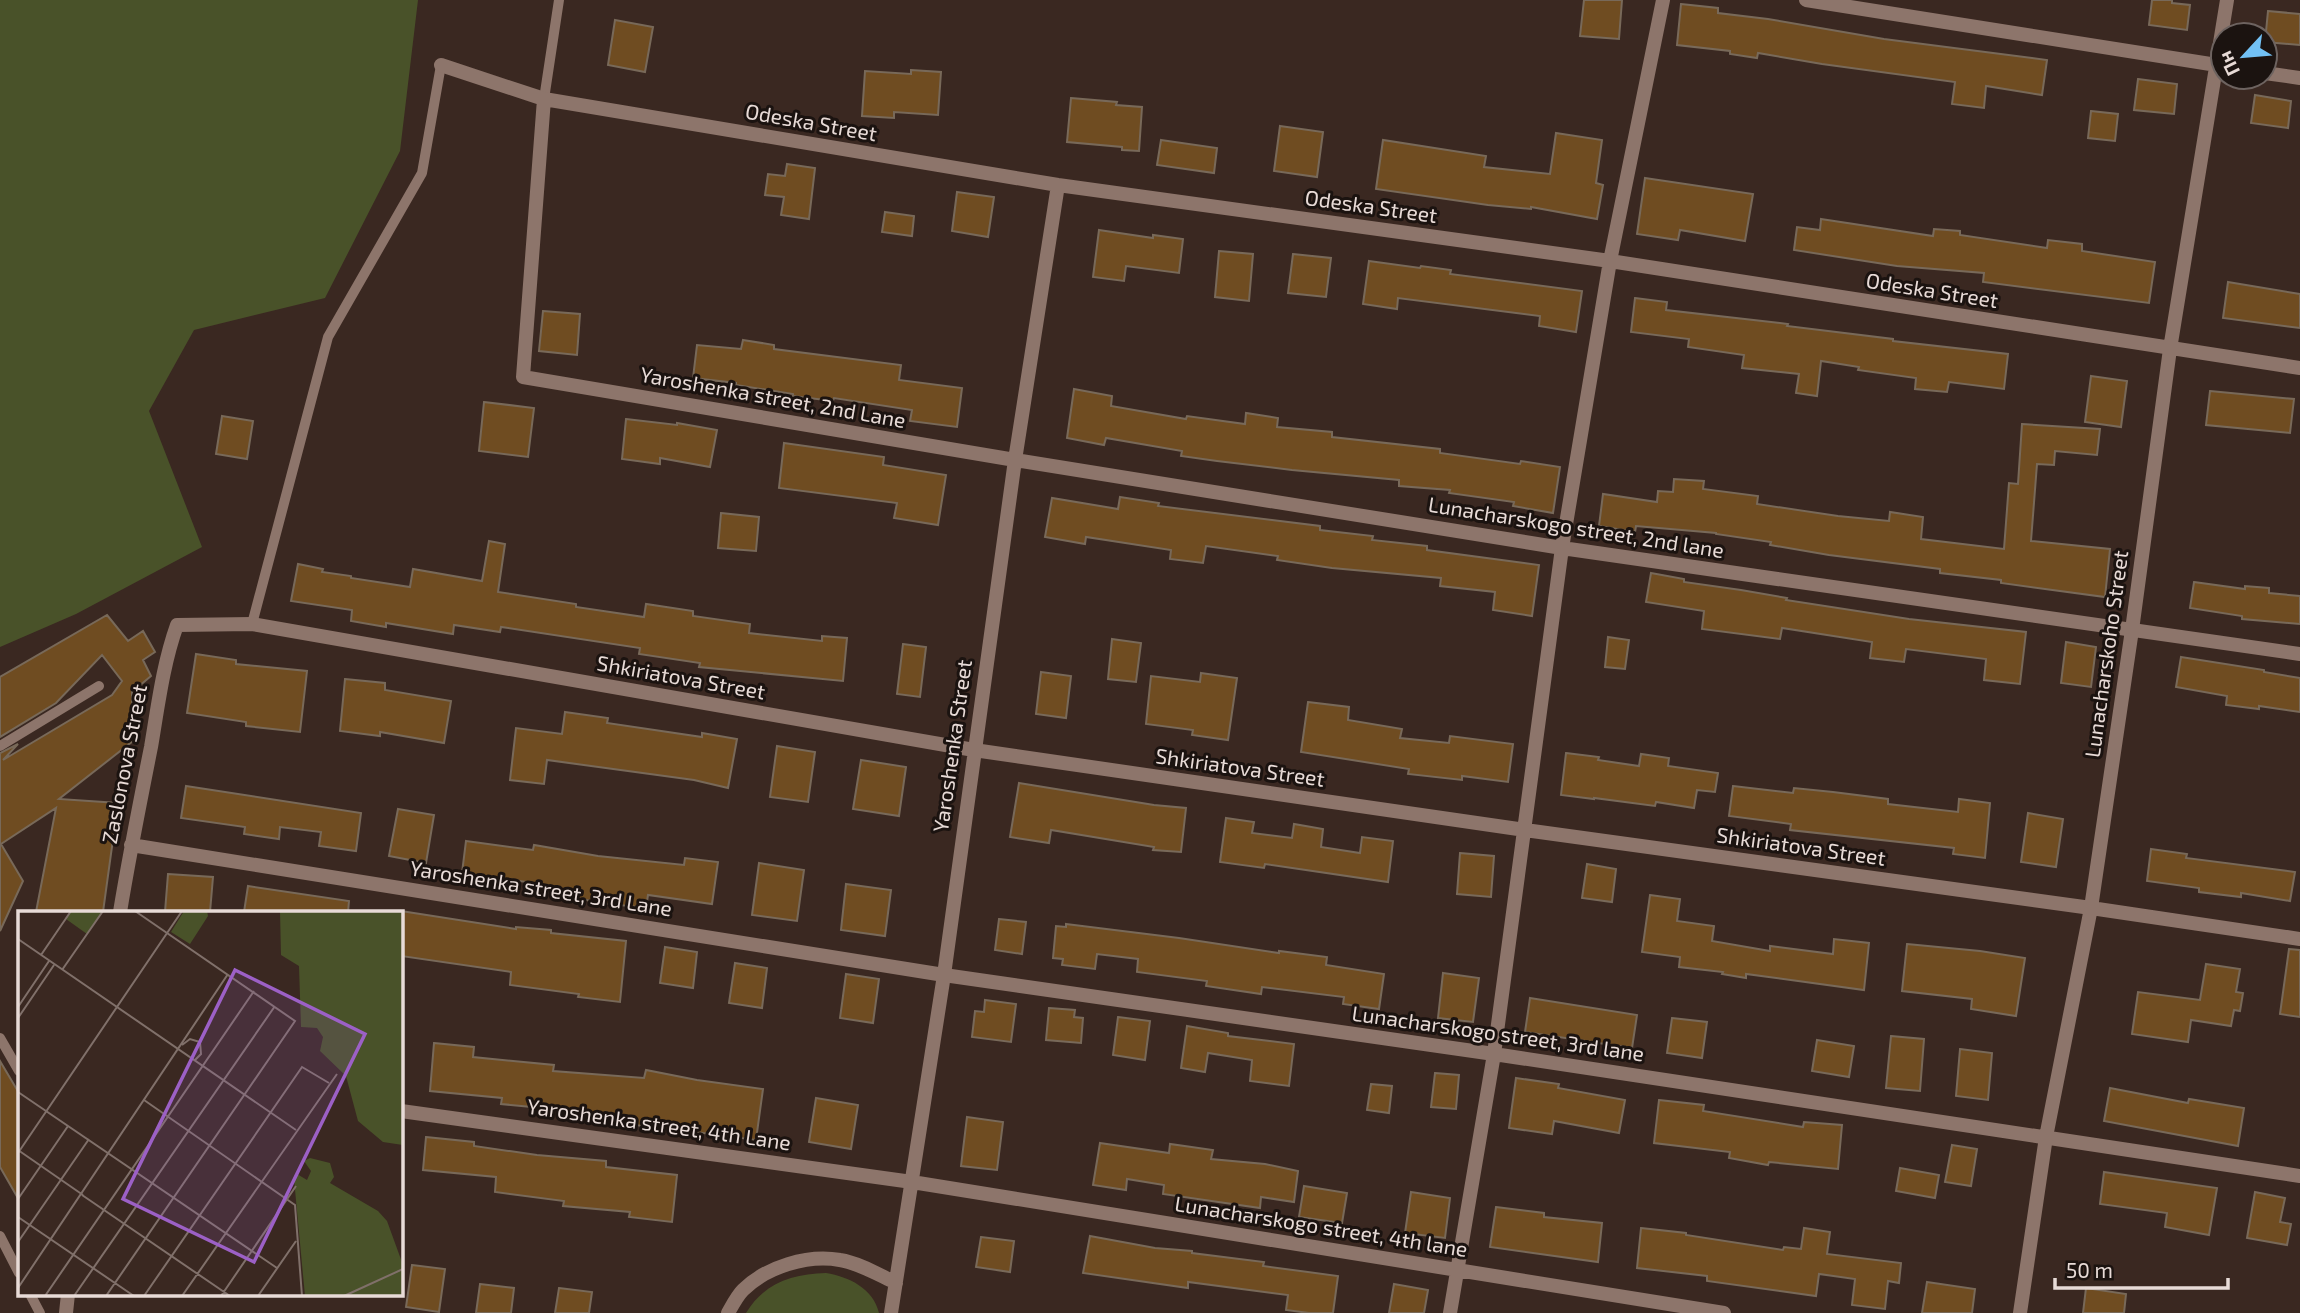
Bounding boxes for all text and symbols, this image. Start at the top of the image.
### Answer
north arrow [2209,21,2279,91]
text: Пн [2213,48,2244,80]
street label: Odeska Street [743,98,879,145]
street label: Odeska Street [1303,184,1439,227]
street label: Odeska Street [1864,267,2000,312]
street label: Yaroshenka street, 2nd Lane [639,361,908,432]
street label: Lunacharskogo street, 2nd lane [1427,491,1726,562]
street label: Lunacharskoho Street [2079,549,2132,759]
street label: Shkiriatova Street [595,649,767,704]
street label: Yaroshenka Street [927,658,976,834]
street label: Zaslonova Street [96,682,151,846]
street label: Shkiriatova Street [1154,742,1326,791]
street label: Shkiriatova Street [1715,821,1887,870]
street label: Yaroshenka street, 3rd Lane [408,854,674,921]
inset map [18,911,402,1296]
street label: Lunacharskogo street, 3rd lane [1350,1000,1646,1065]
street label: Yaroshenka street, 4th Lane [526,1093,793,1154]
street label: Lunacharskogo street, 4th lane [1173,1190,1469,1261]
scale bar [2055,1246,2228,1290]
text: 50 m [2066,1257,2113,1282]

